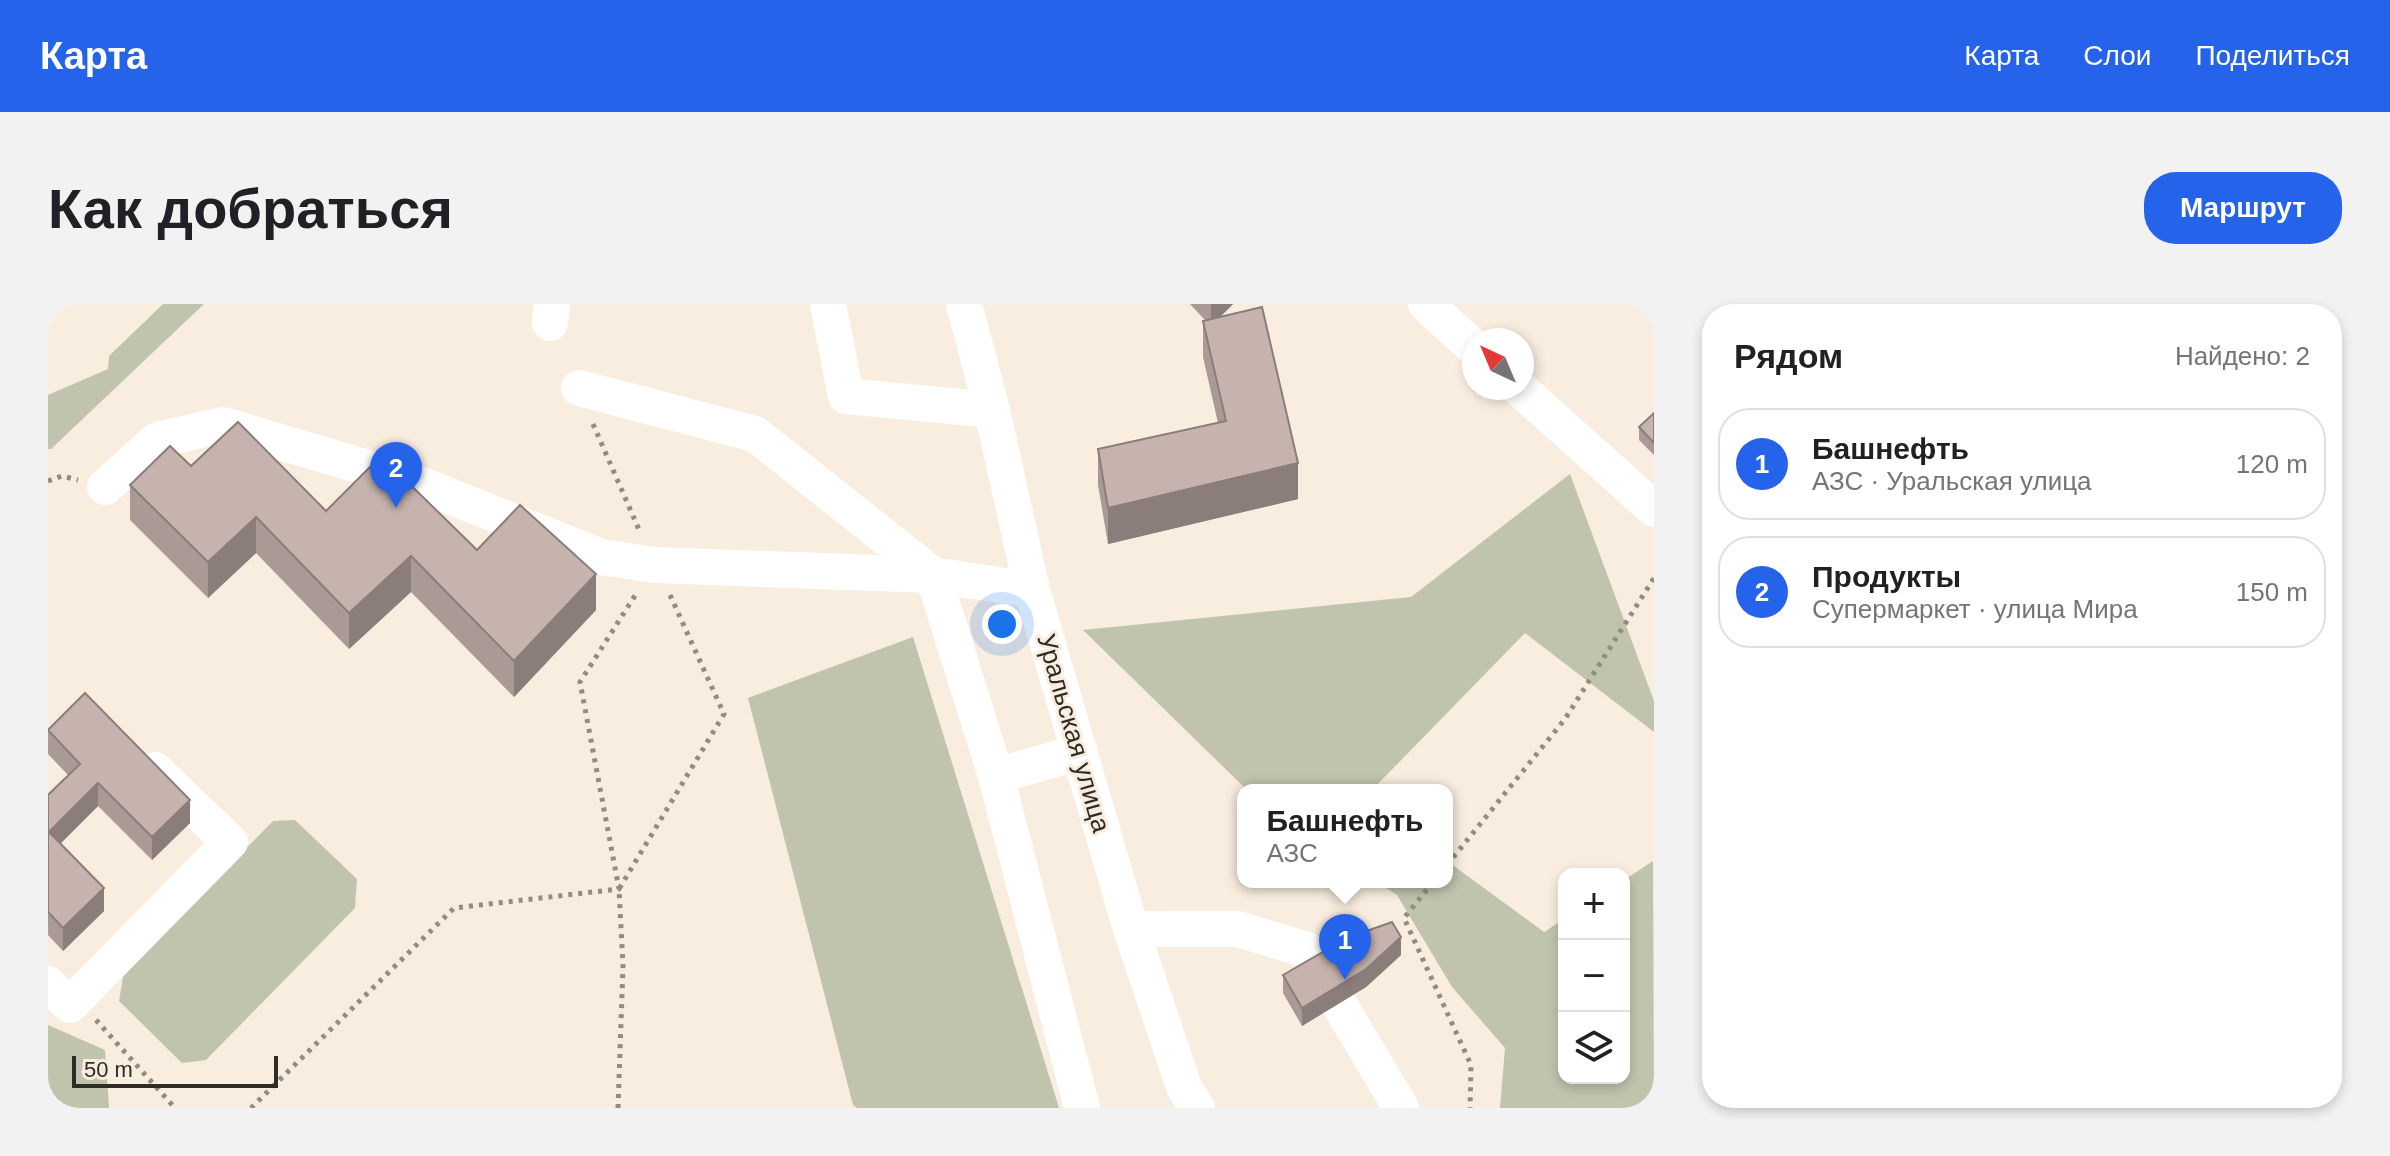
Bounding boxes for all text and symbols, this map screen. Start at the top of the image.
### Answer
text: Карта [40,35,147,77]
text: Карта [1964,40,2039,71]
text: Слои [2083,40,2151,71]
text: Поделиться [2195,40,2350,71]
button: Маршрут [2144,172,2342,244]
text: Как добраться [48,177,453,240]
north arrow [1462,328,1534,400]
text: Рядом [1734,337,1843,375]
text: Найдено: 2 [2175,341,2310,371]
text: Башнефть [1812,432,1969,465]
pin: 2 [370,442,422,508]
text: 1 [1755,449,1769,479]
text: 120 m [2236,449,2308,479]
text: АЗС · Уральская улица [1812,466,2092,496]
text: Продукты [1812,560,1961,593]
text: 2 [1755,577,1769,607]
text: 150 m [2236,577,2308,607]
text: Супермаркет · улица Мира [1812,594,2138,624]
your location [982,604,1022,644]
street label: Уральская улица [1031,630,1117,836]
popup [1237,784,1453,888]
text: Башнефть [1266,804,1424,837]
text: АЗС [1266,838,1318,868]
map controls [1558,868,1630,1084]
button: + [1558,868,1630,940]
pin: 1 [1319,914,1371,980]
button: − [1558,940,1630,1012]
button: layers [1558,1012,1630,1084]
scale bar [72,1052,278,1088]
text: 50 m [84,1057,133,1082]

